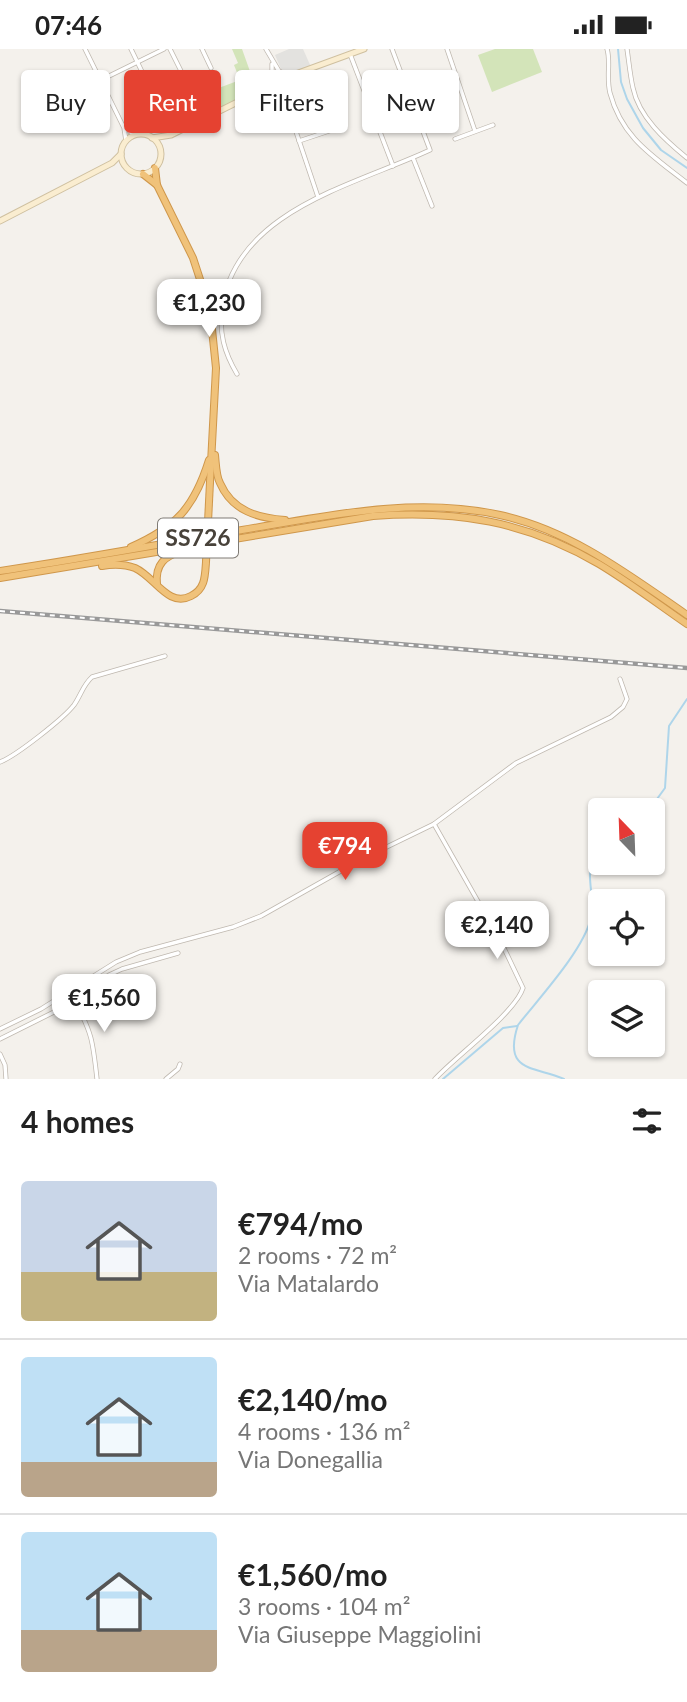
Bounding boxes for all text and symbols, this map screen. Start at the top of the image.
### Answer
text: 07:46 [35,9,102,41]
chip: Buy [21,70,110,133]
chip: Rent [124,70,221,133]
chip: Filters [235,70,348,133]
chip: New [362,70,459,133]
pin: €1,230 [152,279,266,339]
text: €1,230 [173,288,245,316]
road number: SS726 [158,519,238,558]
north arrow [588,798,665,875]
map controls [588,798,665,1057]
pin: €794 [304,823,386,882]
text: €794 [318,831,372,859]
button: locate [588,889,665,966]
pin: €2,140 [440,901,554,961]
text: €2,140 [461,910,533,938]
pin: €1,560 [47,975,161,1034]
button: layers [588,980,665,1057]
text: €1,560 [68,983,140,1011]
icon: filters [628,1102,666,1140]
text: 4 homes [21,1103,134,1139]
text: €794/mo [238,1205,363,1241]
icon: home [77,1209,161,1293]
text: 2 rooms · 72 m² [238,1241,397,1269]
text: Via Matalardo [238,1269,379,1297]
text: €2,140/mo [238,1381,387,1417]
icon: home [77,1385,161,1469]
text: 4 rooms · 136 m² [238,1417,410,1445]
text: Via Donegallia [238,1445,383,1473]
text: €1,560/mo [238,1556,387,1592]
icon: home [77,1560,161,1644]
text: 3 rooms · 104 m² [238,1592,410,1620]
text: Via Giuseppe Maggiolini [238,1620,482,1648]

